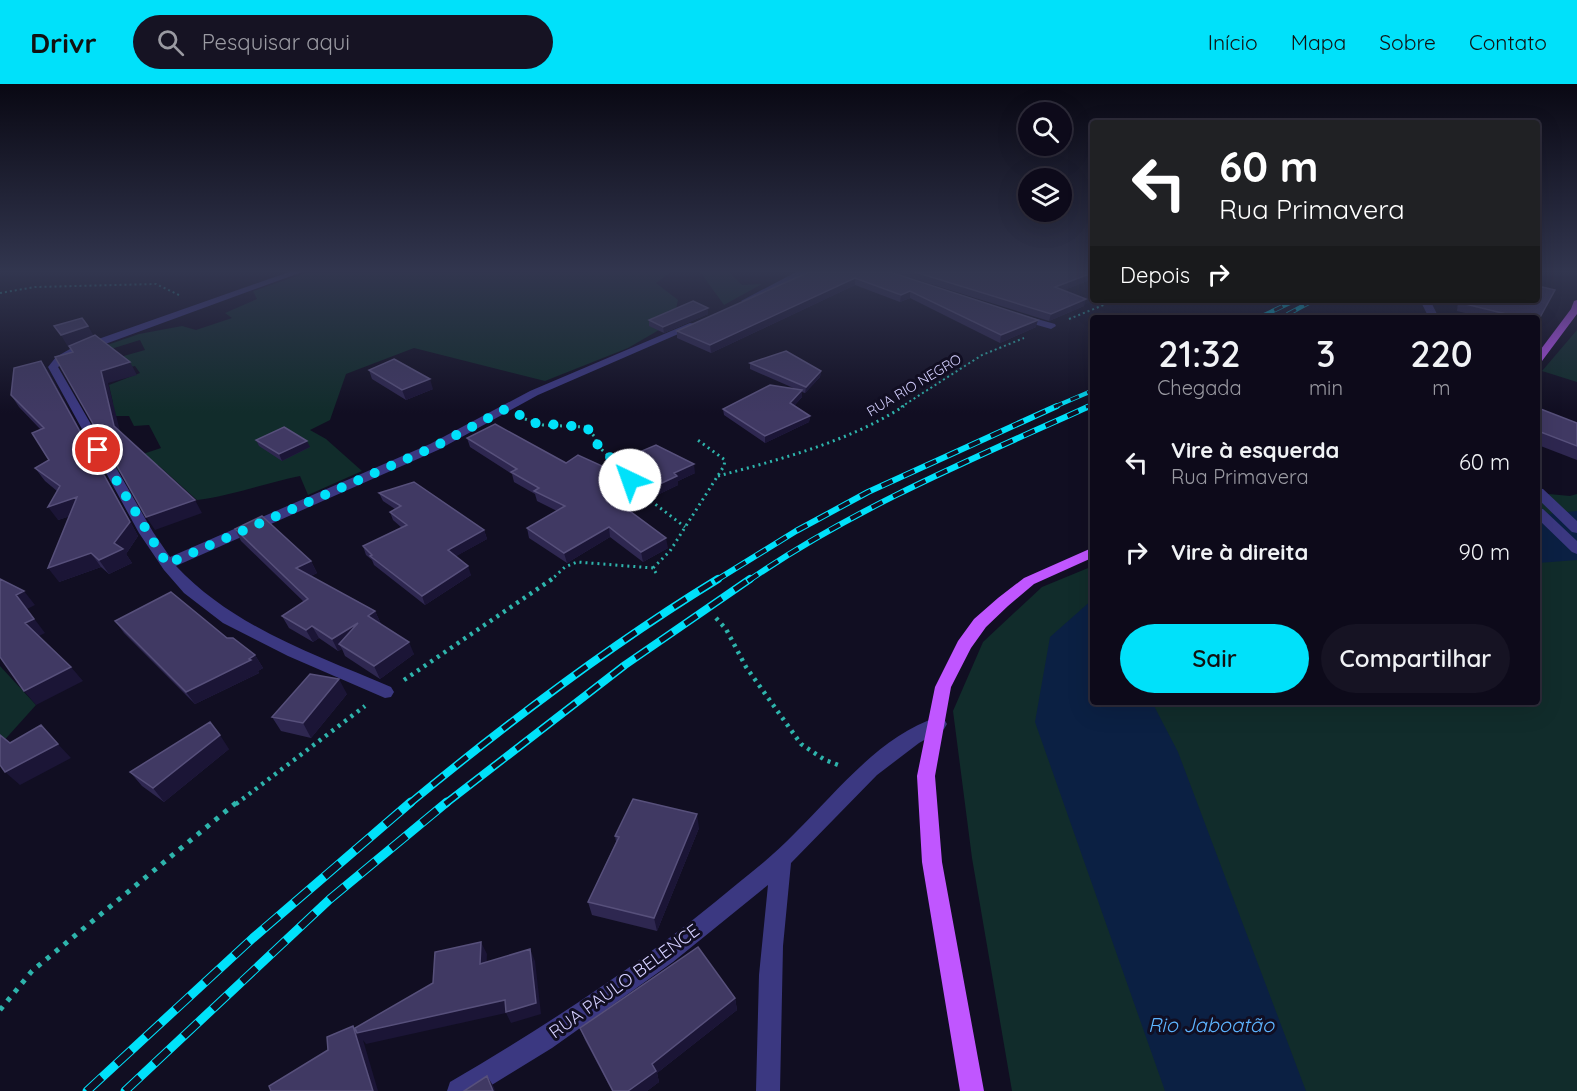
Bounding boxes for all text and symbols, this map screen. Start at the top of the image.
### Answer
search box [133,15,553,69]
text: Drivr [30,25,97,60]
icon: search [154,26,187,59]
text: Pesquisar aqui [202,28,350,56]
text: Início [1208,29,1258,55]
text: Mapa [1291,29,1346,55]
text: Sobre [1379,29,1436,55]
text: Contato [1469,29,1547,55]
map controls [1018,102,1072,222]
button: search [1018,102,1072,156]
text: 60 m [1219,140,1319,193]
icon: left [1120,144,1198,222]
button: layers [1018,168,1072,222]
text: Rua Primavera [1219,192,1405,226]
icon: right [1202,258,1235,291]
text: Depois [1120,261,1190,289]
text: 21:32 [1158,331,1241,376]
text: 3 [1316,331,1336,376]
text: 220 [1410,331,1473,376]
street label: RUA RIO NEGRO [863,350,965,420]
text: Chegada [1157,375,1242,400]
text: min [1309,375,1343,400]
text: m [1432,375,1451,400]
pin [72,424,123,475]
icon: arrive [81,433,114,466]
text: Vire à esquerda [1171,436,1339,464]
icon: left [1120,446,1153,479]
position arrow [598,448,662,512]
text: 60 m [1459,448,1510,476]
text: Rua Primavera [1171,464,1309,489]
icon: right [1120,536,1153,569]
text: Vire à direita [1171,538,1308,566]
text: 90 m [1459,538,1510,566]
button: Sair [1120,624,1309,693]
button: Compartilhar [1321,624,1510,693]
street label: RUA PAULO BELENCE [544,919,704,1043]
water label: Rio Jaboatão [1148,1012,1275,1037]

